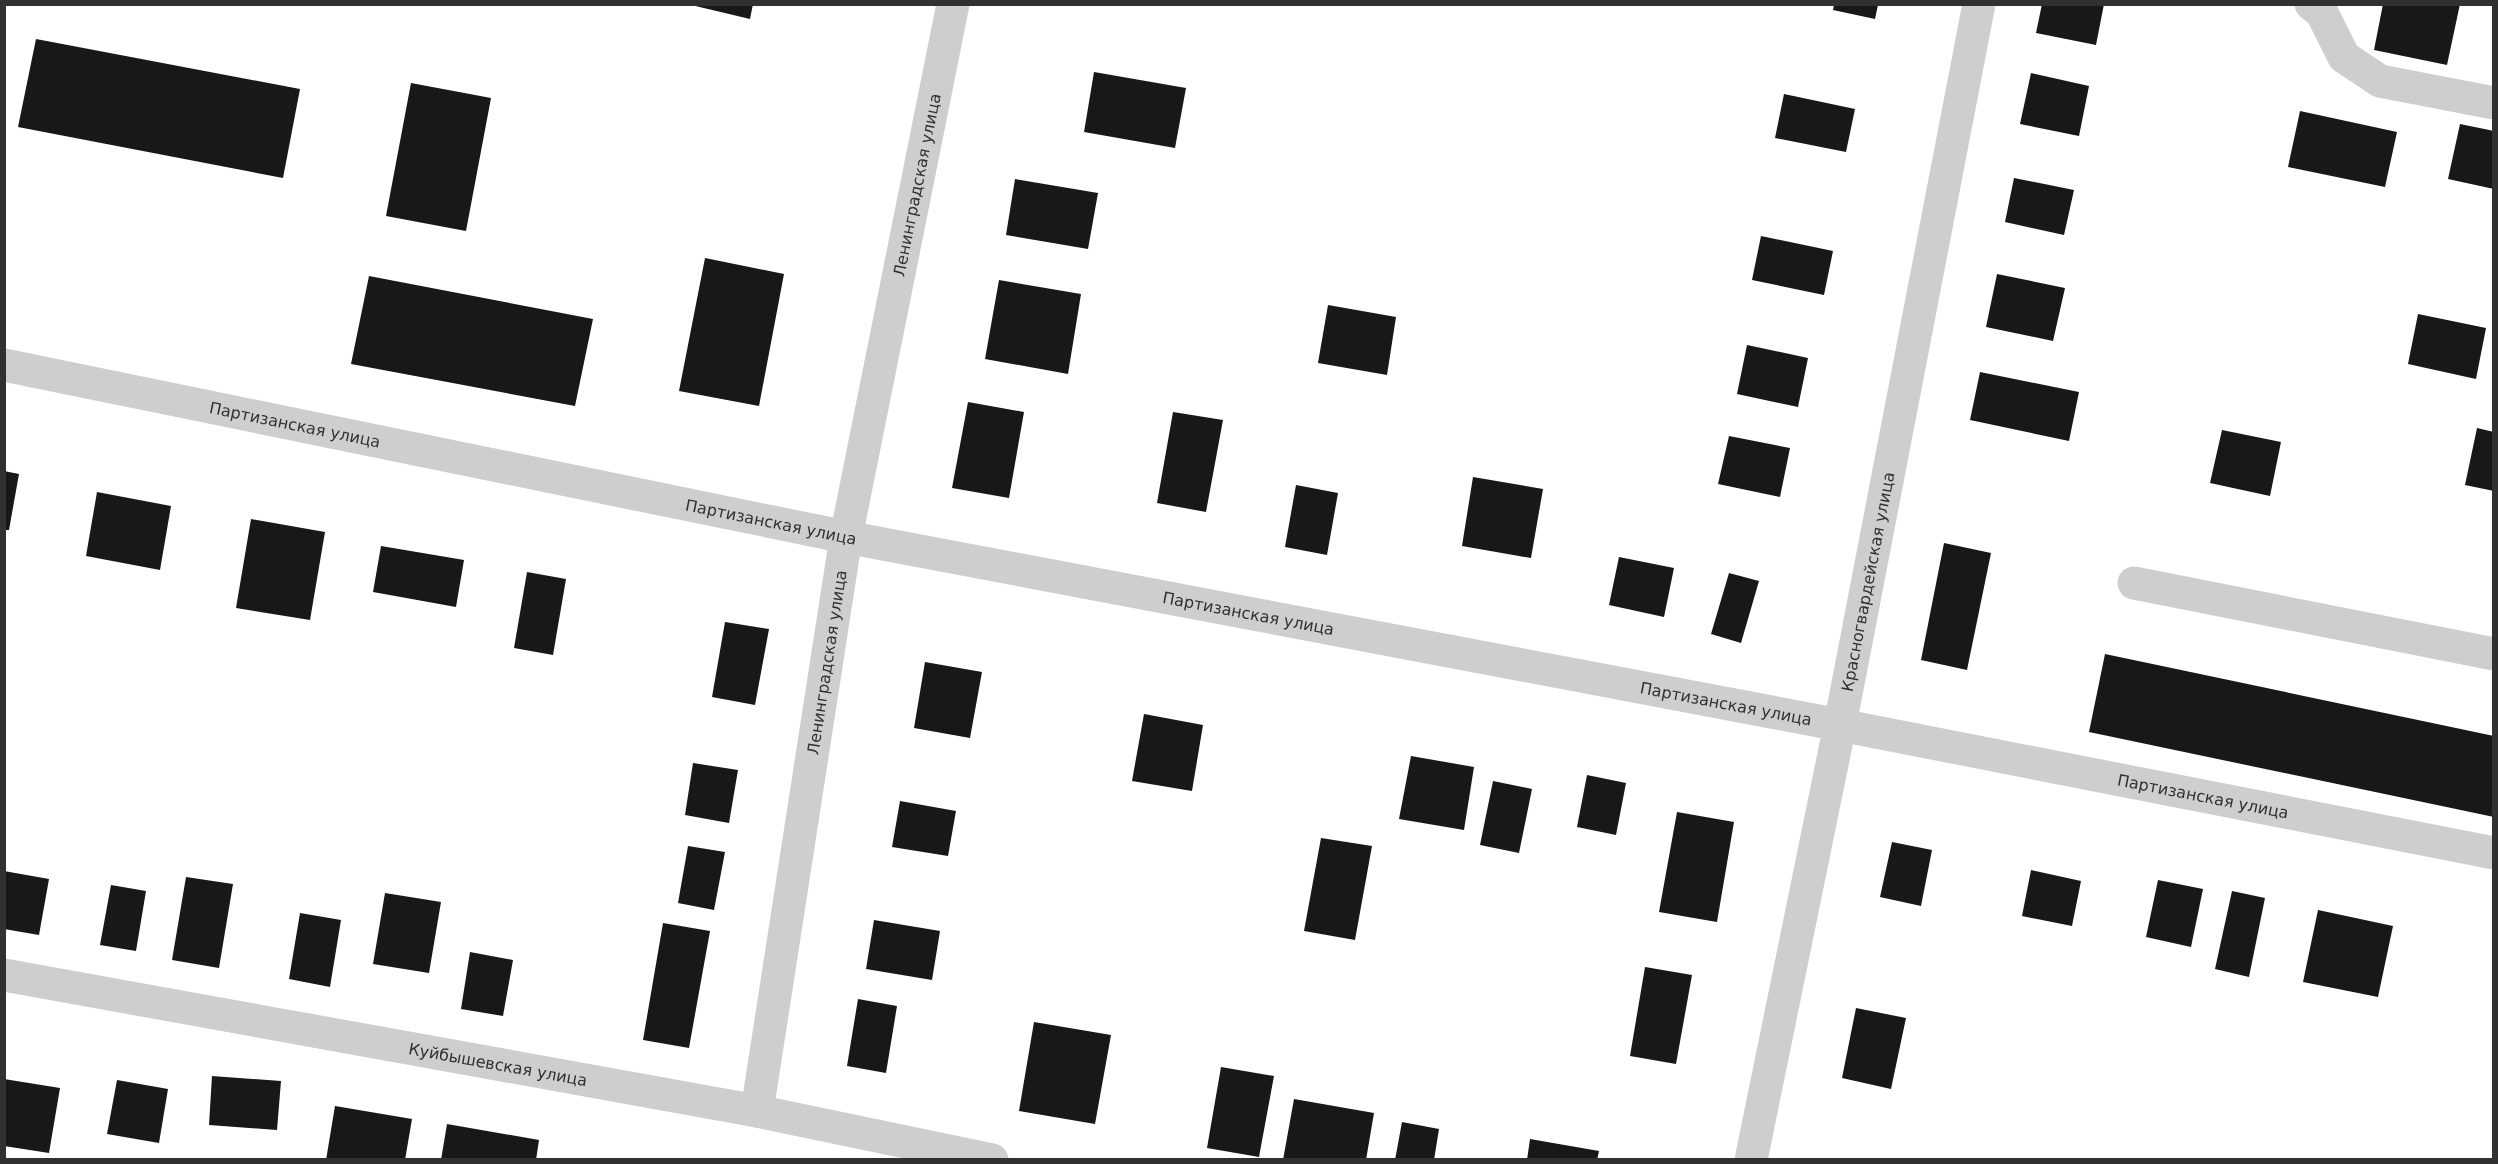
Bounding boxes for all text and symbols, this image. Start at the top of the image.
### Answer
street label: Ленинградская улица [889,92,944,278]
street label: Партизанская улица [208,398,382,451]
street label: Красногвардейская улица [1837,470,1898,693]
street label: Партизанская улица [684,495,858,548]
street label: Ленинградская улица [803,569,850,756]
street label: Партизанская улица [1161,588,1336,639]
street label: Партизанская улица [1639,678,1813,729]
street label: Партизанская улица [2116,770,2290,822]
street label: Куйбышевская улица [407,1039,589,1090]

